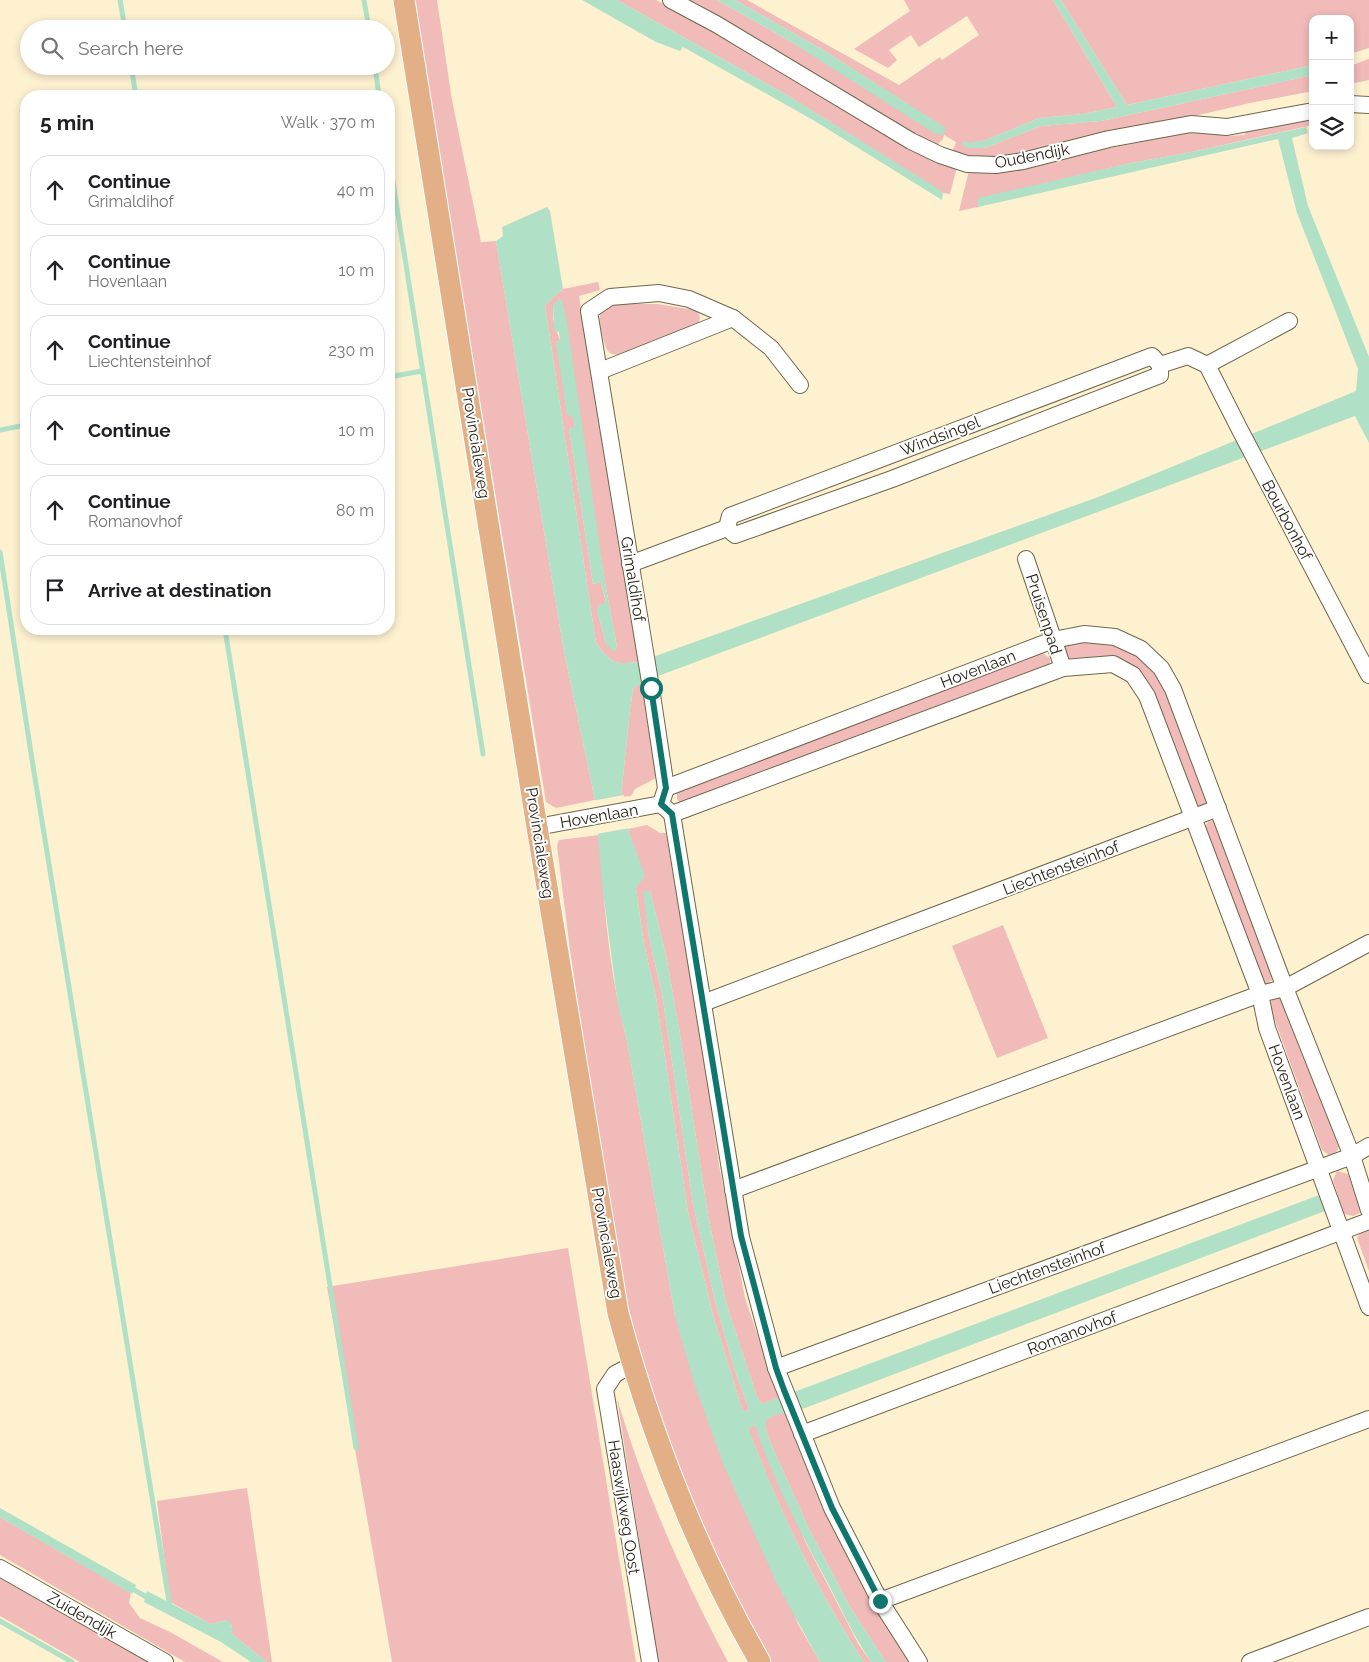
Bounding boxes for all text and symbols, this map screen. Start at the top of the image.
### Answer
map controls [1309,15,1354,150]
button: + [1309,15,1354,60]
search box [20,20,395,75]
icon: search [38,34,66,62]
text: Search here [78,37,184,59]
button: − [1309,60,1354,105]
button: layers [1309,105,1354,150]
text: 5 min [40,110,94,135]
text: Walk · 370 m [281,113,375,132]
street label: Oudendijk [993,139,1071,173]
text: Continue [88,170,171,192]
icon: ahead [41,176,69,204]
text: 40 m [337,181,374,200]
text: Grimaldihof [88,192,174,211]
text: Continue [88,250,171,272]
icon: ahead [41,256,69,284]
text: 10 m [339,261,374,280]
text: Hovenlaan [88,272,167,291]
text: Continue [88,330,171,352]
icon: ahead [41,336,69,364]
text: 230 m [329,341,374,360]
text: Liechtensteinhof [88,352,211,371]
street label: Provincialeweg [458,386,494,500]
street label: Windsingel [898,412,983,460]
icon: ahead [41,416,69,444]
text: Continue [88,419,171,441]
text: 10 m [339,421,374,440]
street label: Bourbonhof [1258,477,1316,564]
text: Continue [88,490,171,512]
icon: ahead [41,496,69,524]
text: 80 m [336,501,374,520]
text: Romanovhof [88,512,182,531]
street label: Grimaldihof [617,535,649,624]
street label: Pruisenpad [1022,571,1066,657]
icon: arrive [41,576,69,604]
text: Arrive at destination [88,579,272,601]
street label: Hovenlaan [938,646,1018,692]
route start [640,677,663,700]
street label: Provincialeweg [522,786,558,900]
street label: Hovenlaan [558,800,640,832]
street label: Liechtensteinhof [1000,837,1123,899]
street label: Hovenlaan [1265,1042,1309,1122]
street label: Provincialeweg [588,1186,626,1300]
street label: Liechtensteinhof [986,1238,1109,1298]
street label: Romanovhof [1025,1307,1120,1359]
street label: Haaswijkweg Oost [604,1438,644,1576]
street label: Zuidendijk [44,1588,121,1643]
route end [869,1590,892,1613]

